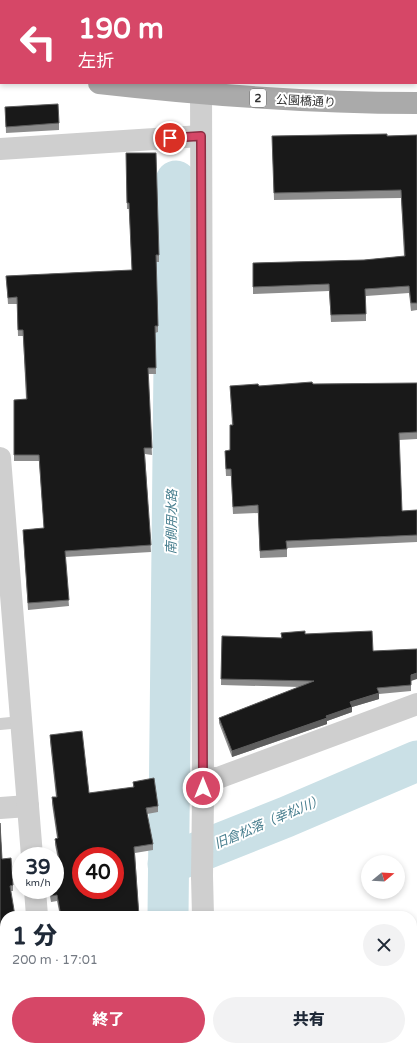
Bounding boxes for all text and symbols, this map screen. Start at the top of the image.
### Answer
text: 190 m [78,12,164,46]
icon: left [12,16,64,68]
text: 左折 [78,50,114,72]
road number: 2 [250,89,266,107]
street label: 公園橋通り [276,92,336,110]
pin [153,121,187,155]
icon: arrive [159,127,181,149]
water label: 南側用水路 [163,488,181,555]
position arrow [182,767,224,809]
water label: 旧倉松落（幸松川） [212,792,326,852]
speed limit sign: 40 [72,847,124,899]
north arrow [361,855,405,899]
map controls [361,855,405,899]
text: 39 [25,856,51,880]
text: km/h [25,877,51,889]
text: 1 分 [12,922,57,951]
button: close [363,924,405,966]
text: 200 m · 17:01 [12,952,98,968]
button: 終了 [12,997,205,1043]
button: 共有 [213,997,405,1043]

